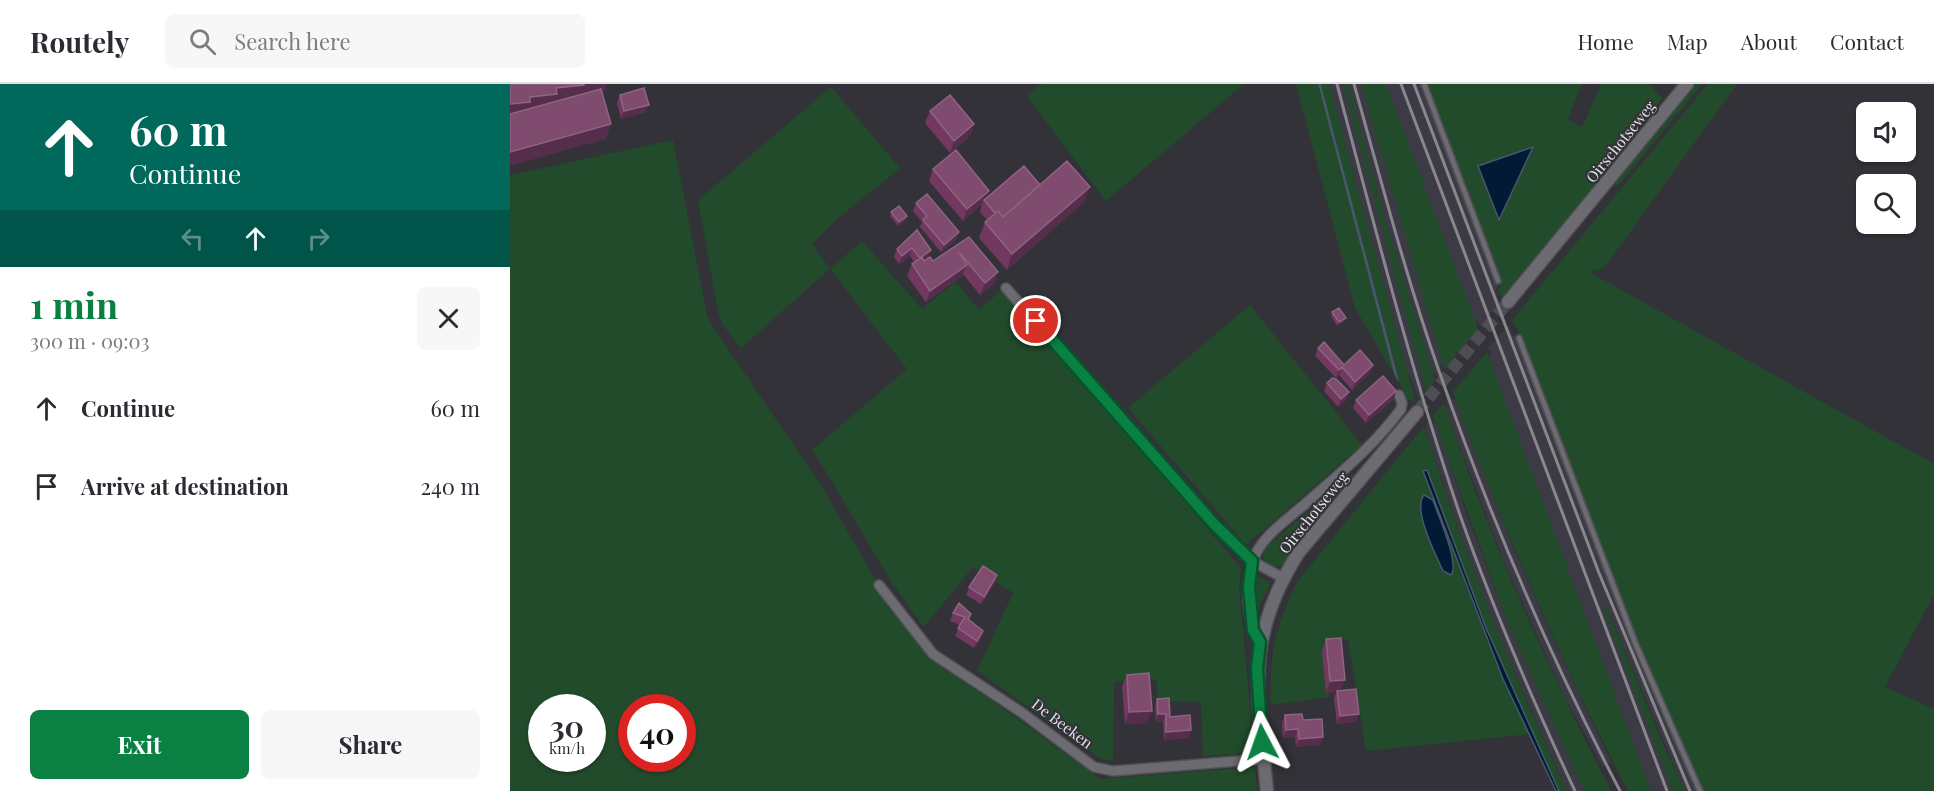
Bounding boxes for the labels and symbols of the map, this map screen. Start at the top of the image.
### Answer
street label: Oirschotseweg [1581,96,1659,186]
pin [1010,295,1061,346]
street label: Oirschotseweg [1274,467,1352,557]
speed limit sign: 40 [618,694,696,772]
street label: De Beeken [1028,694,1097,753]
position arrow [1230,710,1294,774]

